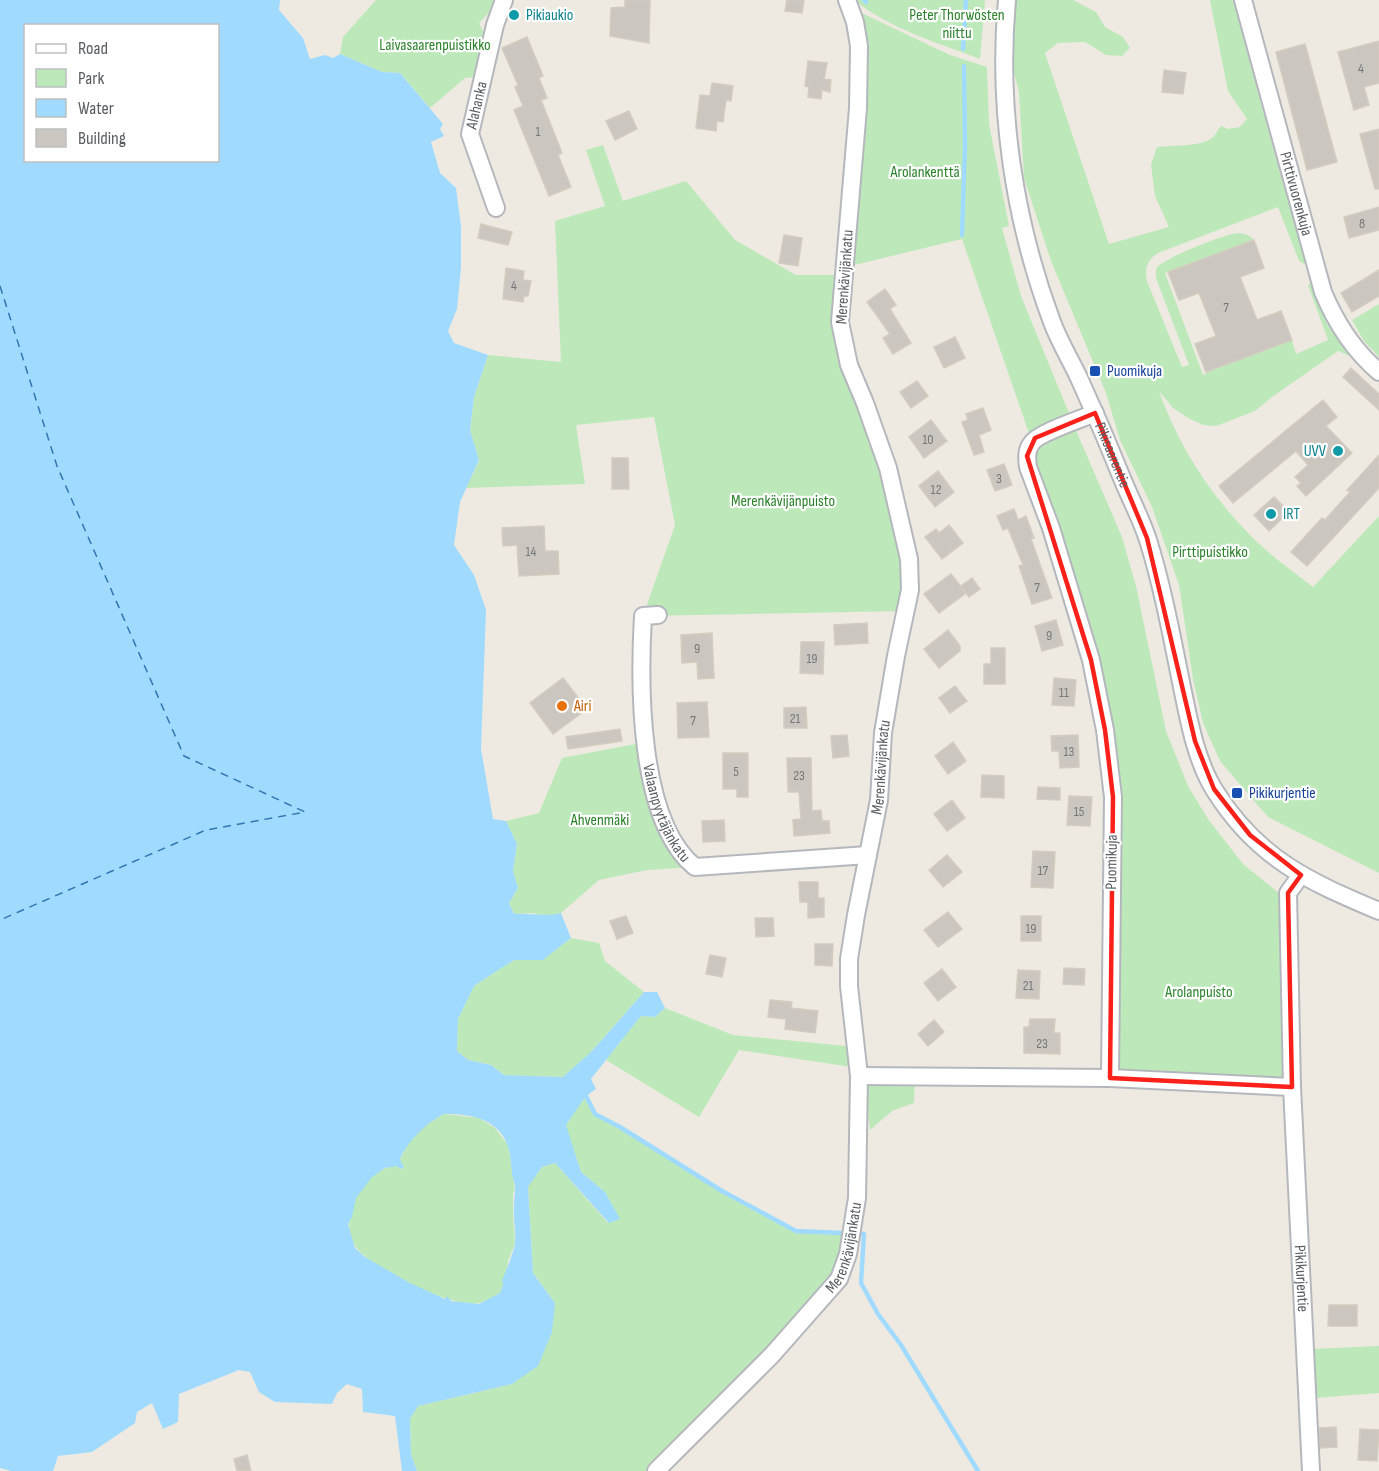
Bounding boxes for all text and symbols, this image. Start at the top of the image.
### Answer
place label: Pikiaukio [526,6,573,25]
park label: Peter Thorwösten niittu [909,6,1005,43]
marker: Pikiaukio [507,8,521,22]
legend [24,24,219,162]
park label: Laivasaarenpuistikko [379,36,491,55]
text: Road [78,38,108,59]
house number: 4 [1358,60,1364,77]
text: Park [78,68,104,89]
street label: Alahanka [462,79,491,132]
text: Water [78,98,114,119]
house number: 1 [536,123,541,140]
text: Building [78,128,126,149]
street label: Pirttivuorenkuja [1276,150,1317,238]
park label: Arolankenttä [889,163,960,182]
house number: 8 [1359,215,1365,232]
street label: Merenkävijänkatu [832,229,858,325]
house number: 4 [511,277,517,294]
house number: 7 [1223,299,1229,316]
place label: Puomikuja [1107,362,1162,381]
marker: Puomikuja [1088,364,1102,378]
street label: Pikisaarentie [1090,420,1134,491]
house number: 10 [922,431,934,448]
place label: UVV [1304,442,1327,461]
marker: UVV [1331,444,1345,458]
house number: 3 [996,470,1002,487]
house number: 12 [931,481,942,498]
park label: Merenkävijänpuisto [731,492,835,511]
place label: IRT [1283,505,1300,524]
marker: IRT [1264,507,1278,521]
house number: 14 [526,543,537,560]
park label: Pirttipuistikko [1172,543,1248,562]
house number: 7 [1034,579,1040,596]
house number: 9 [1046,627,1052,644]
house number: 9 [694,640,700,657]
house number: 19 [806,650,818,667]
house number: 11 [1059,684,1069,701]
place label: Airi [573,697,591,716]
marker: Airi [555,699,569,713]
house number: 21 [790,710,800,727]
house number: 7 [690,712,696,729]
street label: Merenkävijänkatu [867,718,895,816]
house number: 13 [1064,743,1075,760]
street label: Valaanpyytäjänkatu [639,763,694,866]
house number: 5 [733,763,739,780]
house number: 23 [793,767,805,784]
place label: Pikikurjentie [1249,784,1316,803]
marker: Pikikurjentie [1230,786,1244,800]
house number: 15 [1074,803,1085,820]
park label: Ahvenmäki [570,811,629,830]
street label: Puomikuja [1102,834,1122,890]
house number: 17 [1038,862,1049,879]
house number: 19 [1025,920,1037,937]
house number: 21 [1023,977,1033,994]
park label: Arolanpuisto [1164,983,1233,1002]
house number: 23 [1036,1035,1048,1052]
street label: Merenkävijänkatu [821,1201,866,1297]
street label: Pikikurjentie [1290,1245,1313,1312]

